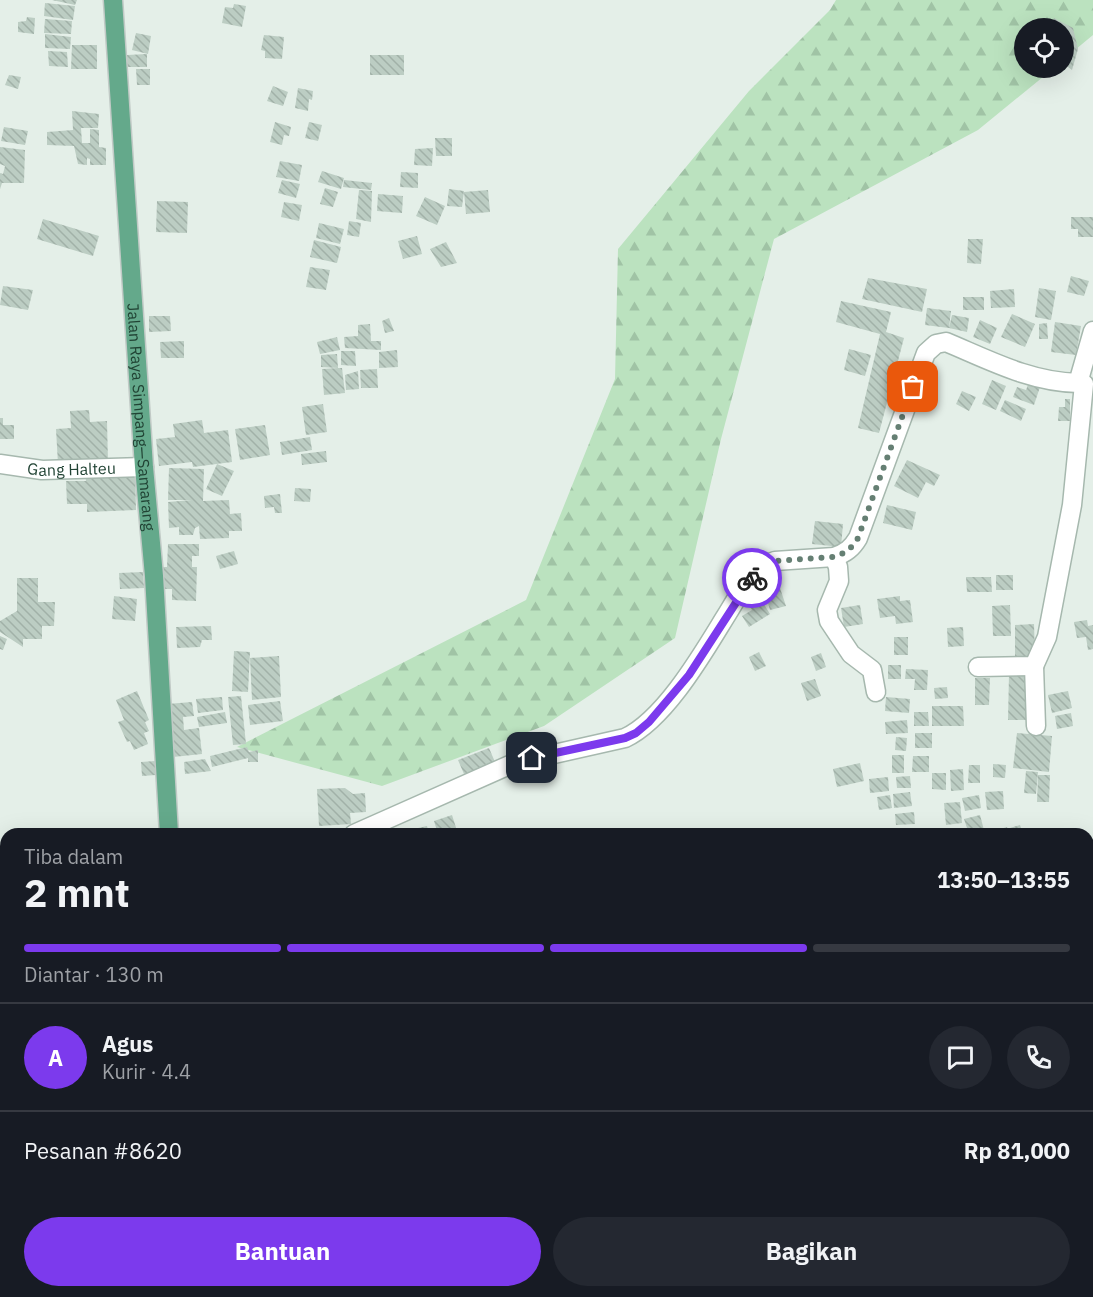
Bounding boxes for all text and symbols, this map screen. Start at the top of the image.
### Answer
map controls [1014,18,1074,78]
button: locate [1014,18,1074,78]
street label: Jalan Raya Simpang—Samarang [123,303,160,532]
pin [887,361,938,412]
icon: bag [896,370,929,403]
street label: Gang Halteu [26,458,116,480]
courier [722,548,782,608]
icon: bike [736,562,769,595]
pin [506,732,557,783]
icon: home [515,741,548,774]
text: Tiba dalam [24,843,123,870]
text: 13:50–13:55 [937,865,1070,894]
text: 2 mnt [24,867,130,918]
text: Diantar · 130 m [24,961,164,988]
button: chat [929,1026,992,1089]
button: phone [1007,1026,1070,1089]
text: Agus [102,1029,153,1058]
text: A [48,1043,63,1072]
text: Kurir · 4.4 [102,1058,191,1085]
text: Pesanan #8620 [24,1136,182,1165]
text: Rp 81,000 [964,1136,1070,1165]
button: Bantuan [24,1217,541,1286]
button: Bagikan [553,1217,1070,1286]

